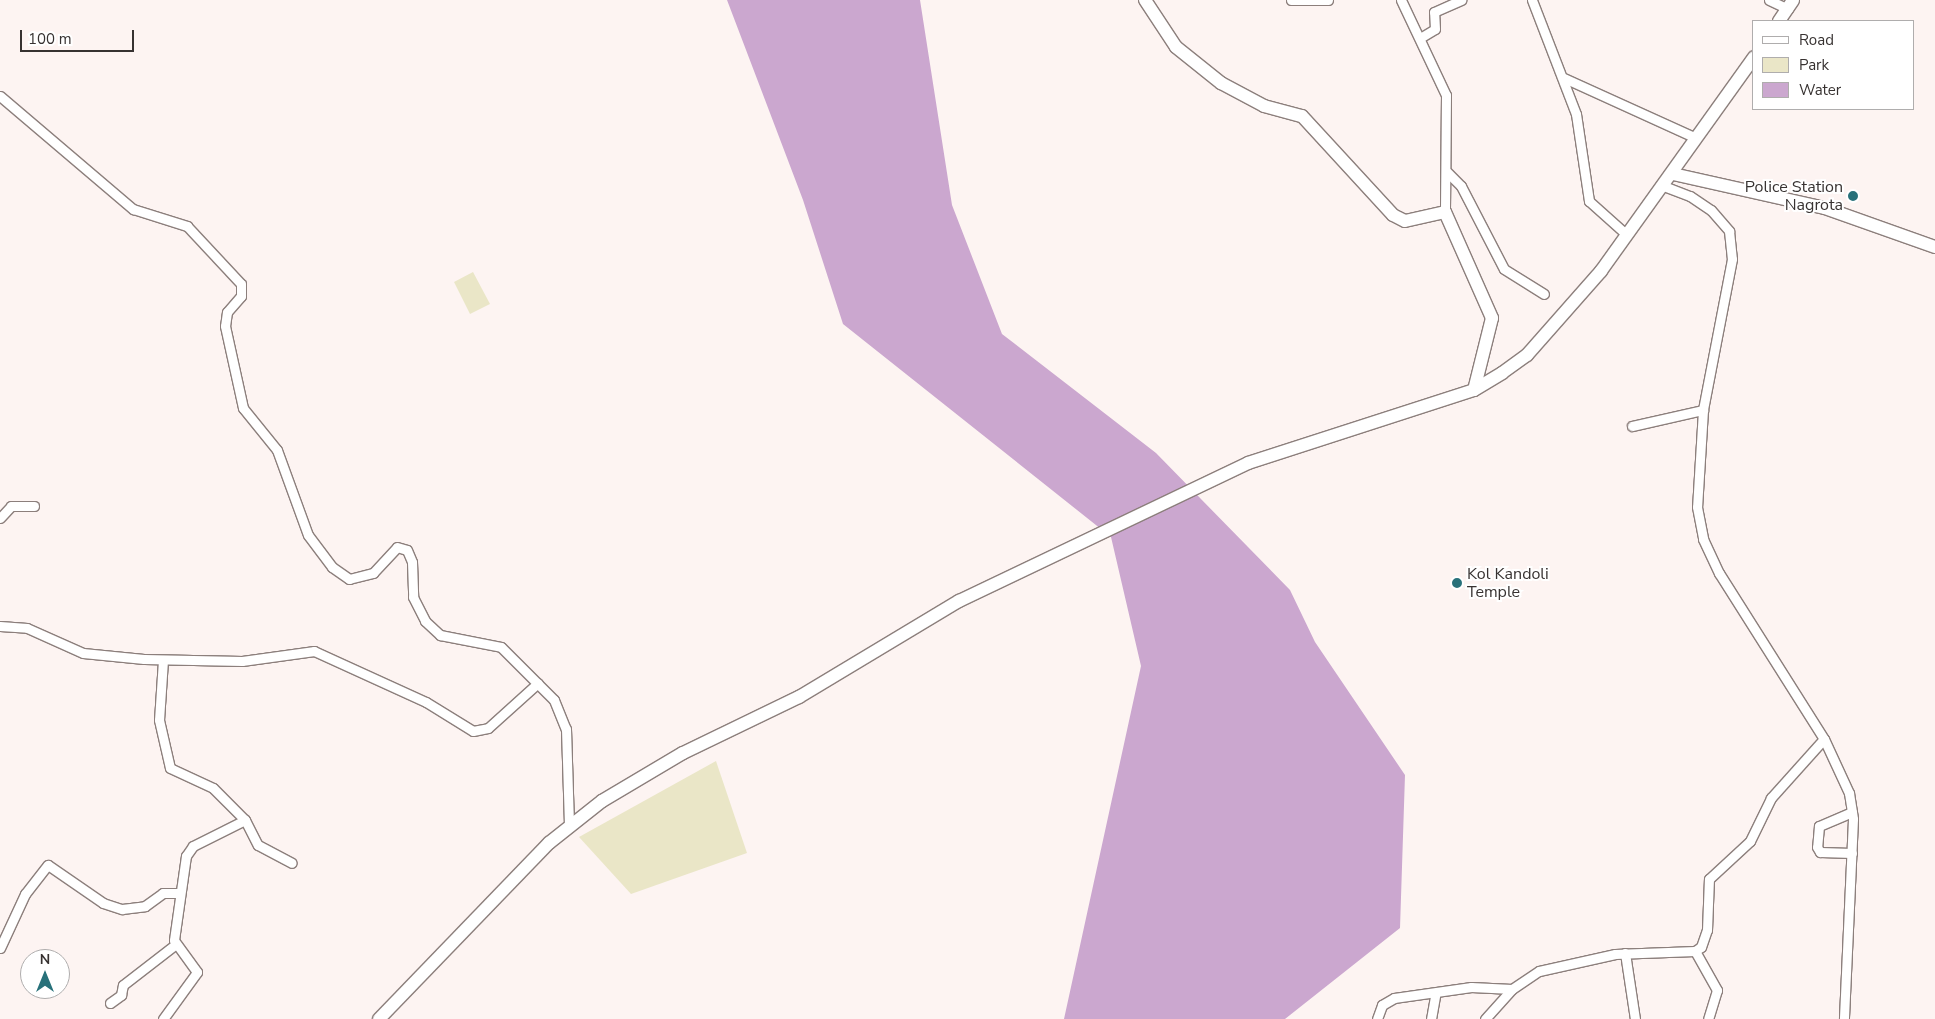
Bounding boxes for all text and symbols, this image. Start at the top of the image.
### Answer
scale bar [22,20,136,52]
legend [1752,20,1915,110]
text: 100 m [28,29,72,49]
text: Road [1799,30,1834,50]
text: Park [1799,55,1829,75]
text: Water [1799,80,1841,100]
place label: Police Station Nagrota [1745,177,1843,215]
marker: Police Station Nagrota [1847,190,1859,202]
place label: Kol Kandoli Temple [1467,564,1549,602]
marker: Kol Kandoli Temple [1451,577,1463,589]
north arrow [20,949,70,999]
text: N [40,950,50,969]

